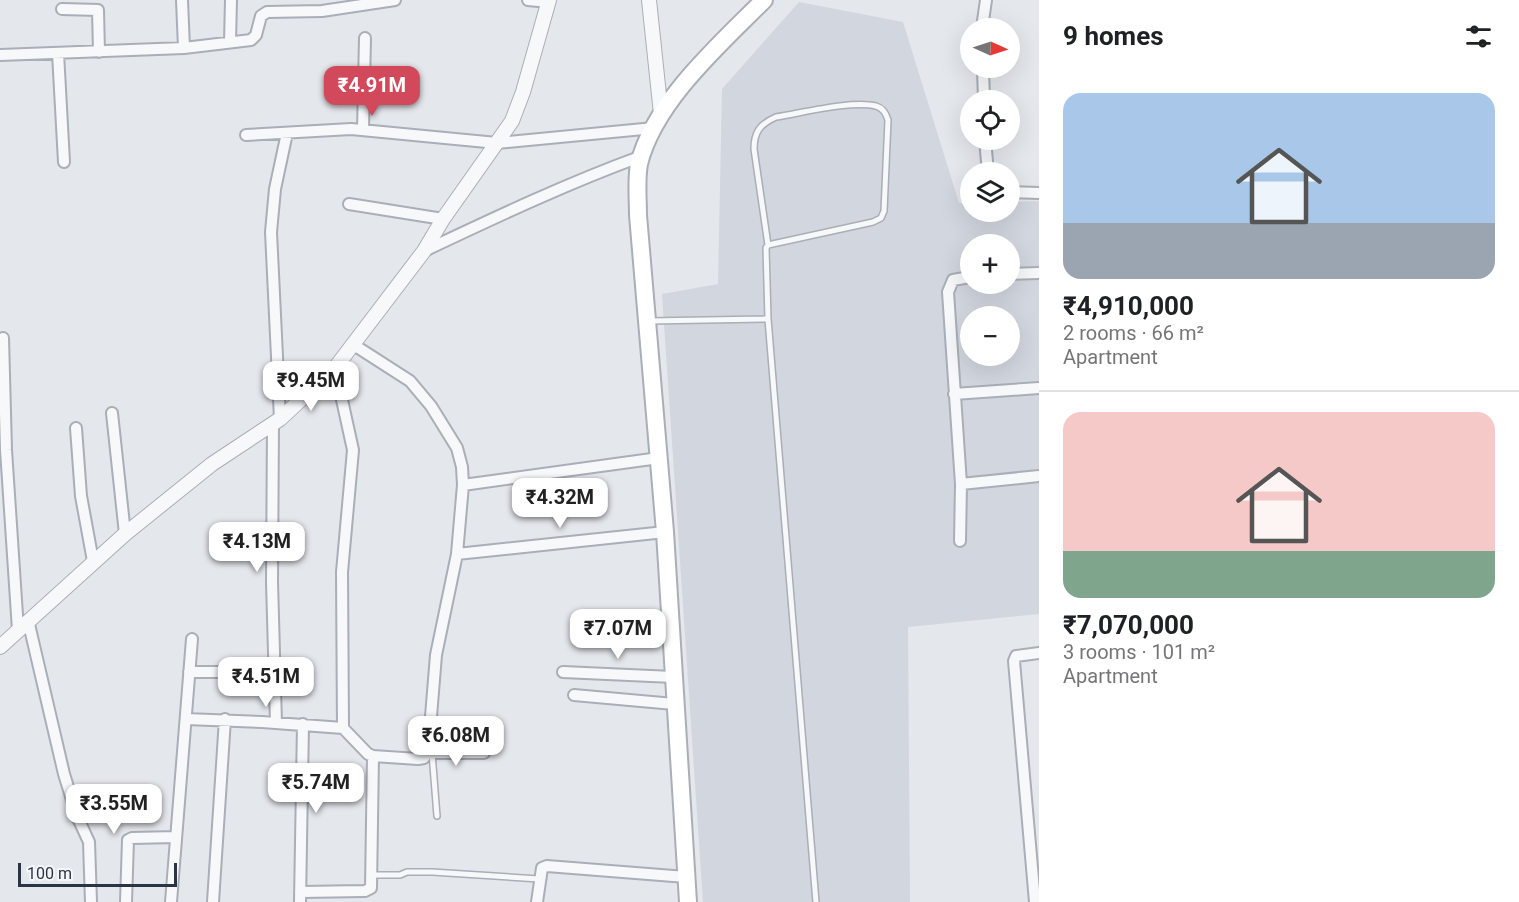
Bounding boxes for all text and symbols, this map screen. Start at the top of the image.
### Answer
north arrow [960,18,1020,78]
map controls [960,18,1020,366]
icon: filters [1462,20,1495,53]
text: 9 homes [1063,21,1164,51]
pin: ₹4.91M [323,66,421,117]
text: ₹4.91M [338,73,406,97]
button: locate [960,90,1020,150]
icon: home [1225,132,1333,240]
button: layers [960,162,1020,222]
button: + [960,234,1020,294]
text: ₹4,910,000 [1063,291,1194,321]
button: − [960,306,1020,366]
text: 2 rooms · 66 m² [1063,321,1204,345]
text: Apartment [1063,345,1158,369]
pin: ₹9.45M [262,361,360,412]
text: ₹9.45M [277,368,345,392]
icon: home [1225,451,1333,559]
pin: ₹4.32M [511,478,609,529]
text: ₹4.32M [526,485,594,509]
pin: ₹4.13M [208,522,306,573]
text: ₹4.13M [223,529,291,553]
pin: ₹7.07M [569,609,667,660]
text: ₹7,070,000 [1063,610,1194,640]
text: ₹7.07M [584,616,652,640]
text: 3 rooms · 101 m² [1063,640,1215,664]
pin: ₹4.51M [217,657,315,708]
text: ₹4.51M [232,664,300,688]
text: Apartment [1063,664,1158,688]
pin: ₹6.08M [407,716,505,767]
text: ₹6.08M [422,723,490,747]
pin: ₹5.74M [267,763,365,814]
text: ₹5.74M [282,770,350,794]
pin: ₹3.55M [65,784,163,835]
text: ₹3.55M [80,791,148,815]
scale bar [18,860,177,888]
text: 100 m [27,864,72,883]

